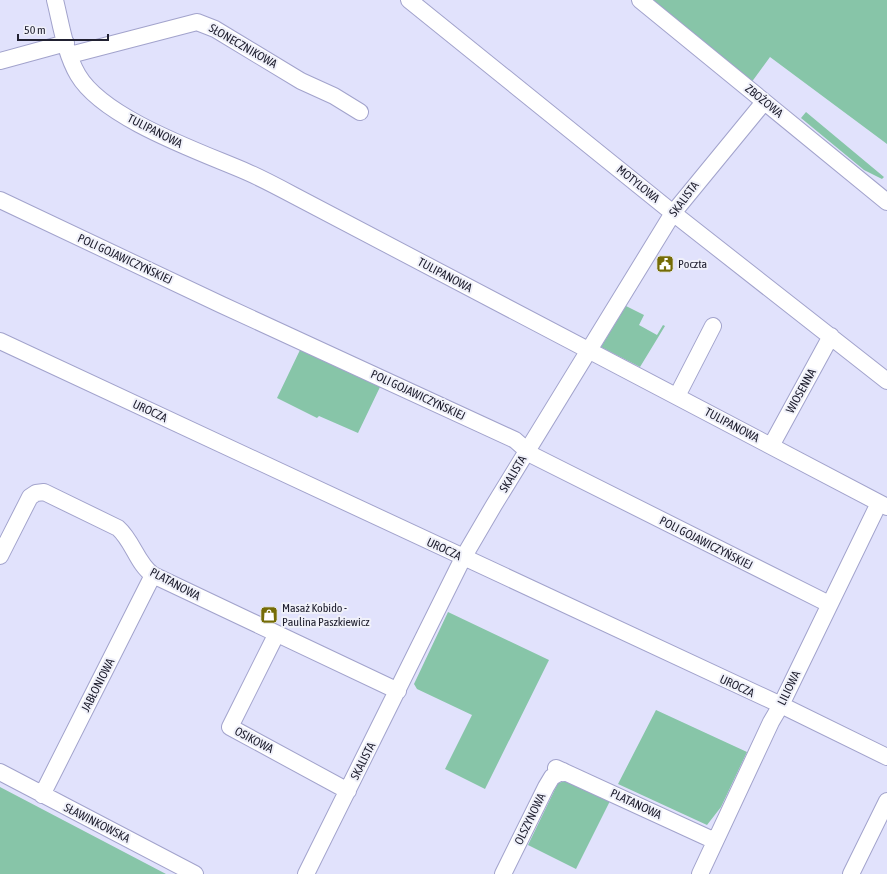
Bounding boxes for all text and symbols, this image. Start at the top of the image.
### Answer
scale bar [18,16,108,42]
street label: SŁONECZNIKOWA [206,21,280,71]
text: 50 m [24,23,46,37]
street label: ZBOŻOWA [742,82,786,121]
street label: TULIPANOWA [125,111,185,151]
street label: MOTYLOWA [614,162,662,206]
street label: SKALISTA [666,179,702,219]
street label: POLI GOJAWICZYŃSKIEJ [76,231,174,287]
public building icon: Poczta [655,254,675,274]
street label: TULIPANOWA [415,255,475,295]
place label: Poczta [678,257,707,271]
street label: WIOSENNA [783,366,819,416]
street label: POLI GOJAWICZYŃSKIEJ [369,367,467,423]
street label: UROCZA [130,397,170,425]
street label: TULIPANOWA [702,405,762,445]
street label: SKALISTA [497,453,529,495]
street label: POLI GOJAWICZYŃSKIEJ [657,513,755,573]
street label: UROCZA [424,535,464,563]
street label: PLATANOWA [147,565,203,603]
place label: Masaż Kobido - Paulina Paszkiewicz [282,601,370,629]
shop icon: Masaż Kobido - Paulina Paszkiewicz [259,605,279,625]
street label: JABŁONIOWA [79,656,117,714]
street label: LILIOWA [775,668,803,708]
street label: UROCZA [717,672,757,700]
street label: OSIKOWA [232,724,276,756]
street label: SKALISTA [348,740,378,782]
street label: PLATANOWA [608,786,664,822]
street label: OLSZYNOWA [511,791,549,847]
street label: SŁAWINKOWSKA [62,800,132,846]

